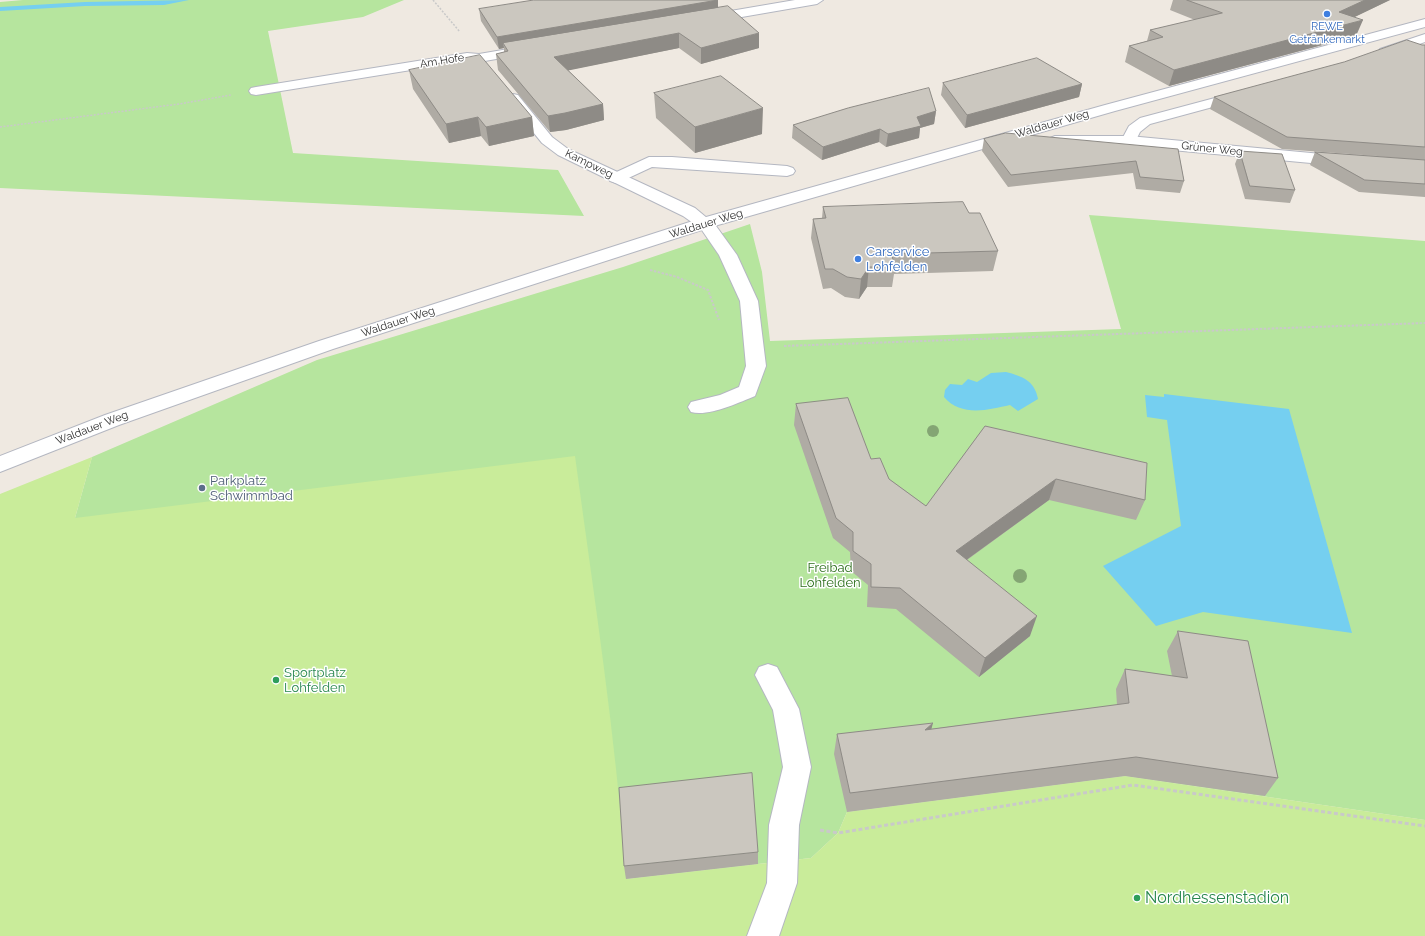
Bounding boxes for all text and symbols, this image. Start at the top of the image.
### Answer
marker: REWE Getränkemarkt [1322,9,1332,19]
place label: REWE Getränkemarkt [1289,20,1365,46]
street label: Am Hofe [419,51,465,71]
street label: Waldauer Weg [1013,107,1091,141]
street label: Grüner Weg [1181,139,1243,159]
street label: Kampweg [563,147,615,181]
street label: Waldauer Weg [668,207,744,241]
place label: Carservice Lohfelden [866,244,930,275]
marker: Carservice Lohfelden [853,254,863,264]
street label: Waldauer Weg [360,304,436,340]
street label: Waldauer Weg [54,408,130,448]
place label: Parkplatz Schwimmbad [210,473,293,504]
marker: Parkplatz Schwimmbad [197,483,207,493]
park label: Freibad Lohfelden [799,560,861,591]
place label: Sportplatz Lohfelden [284,665,346,696]
marker: Sportplatz Lohfelden [271,675,281,685]
place label: Nordhessenstadion [1145,888,1289,908]
marker: Nordhessenstadion [1132,893,1142,903]

